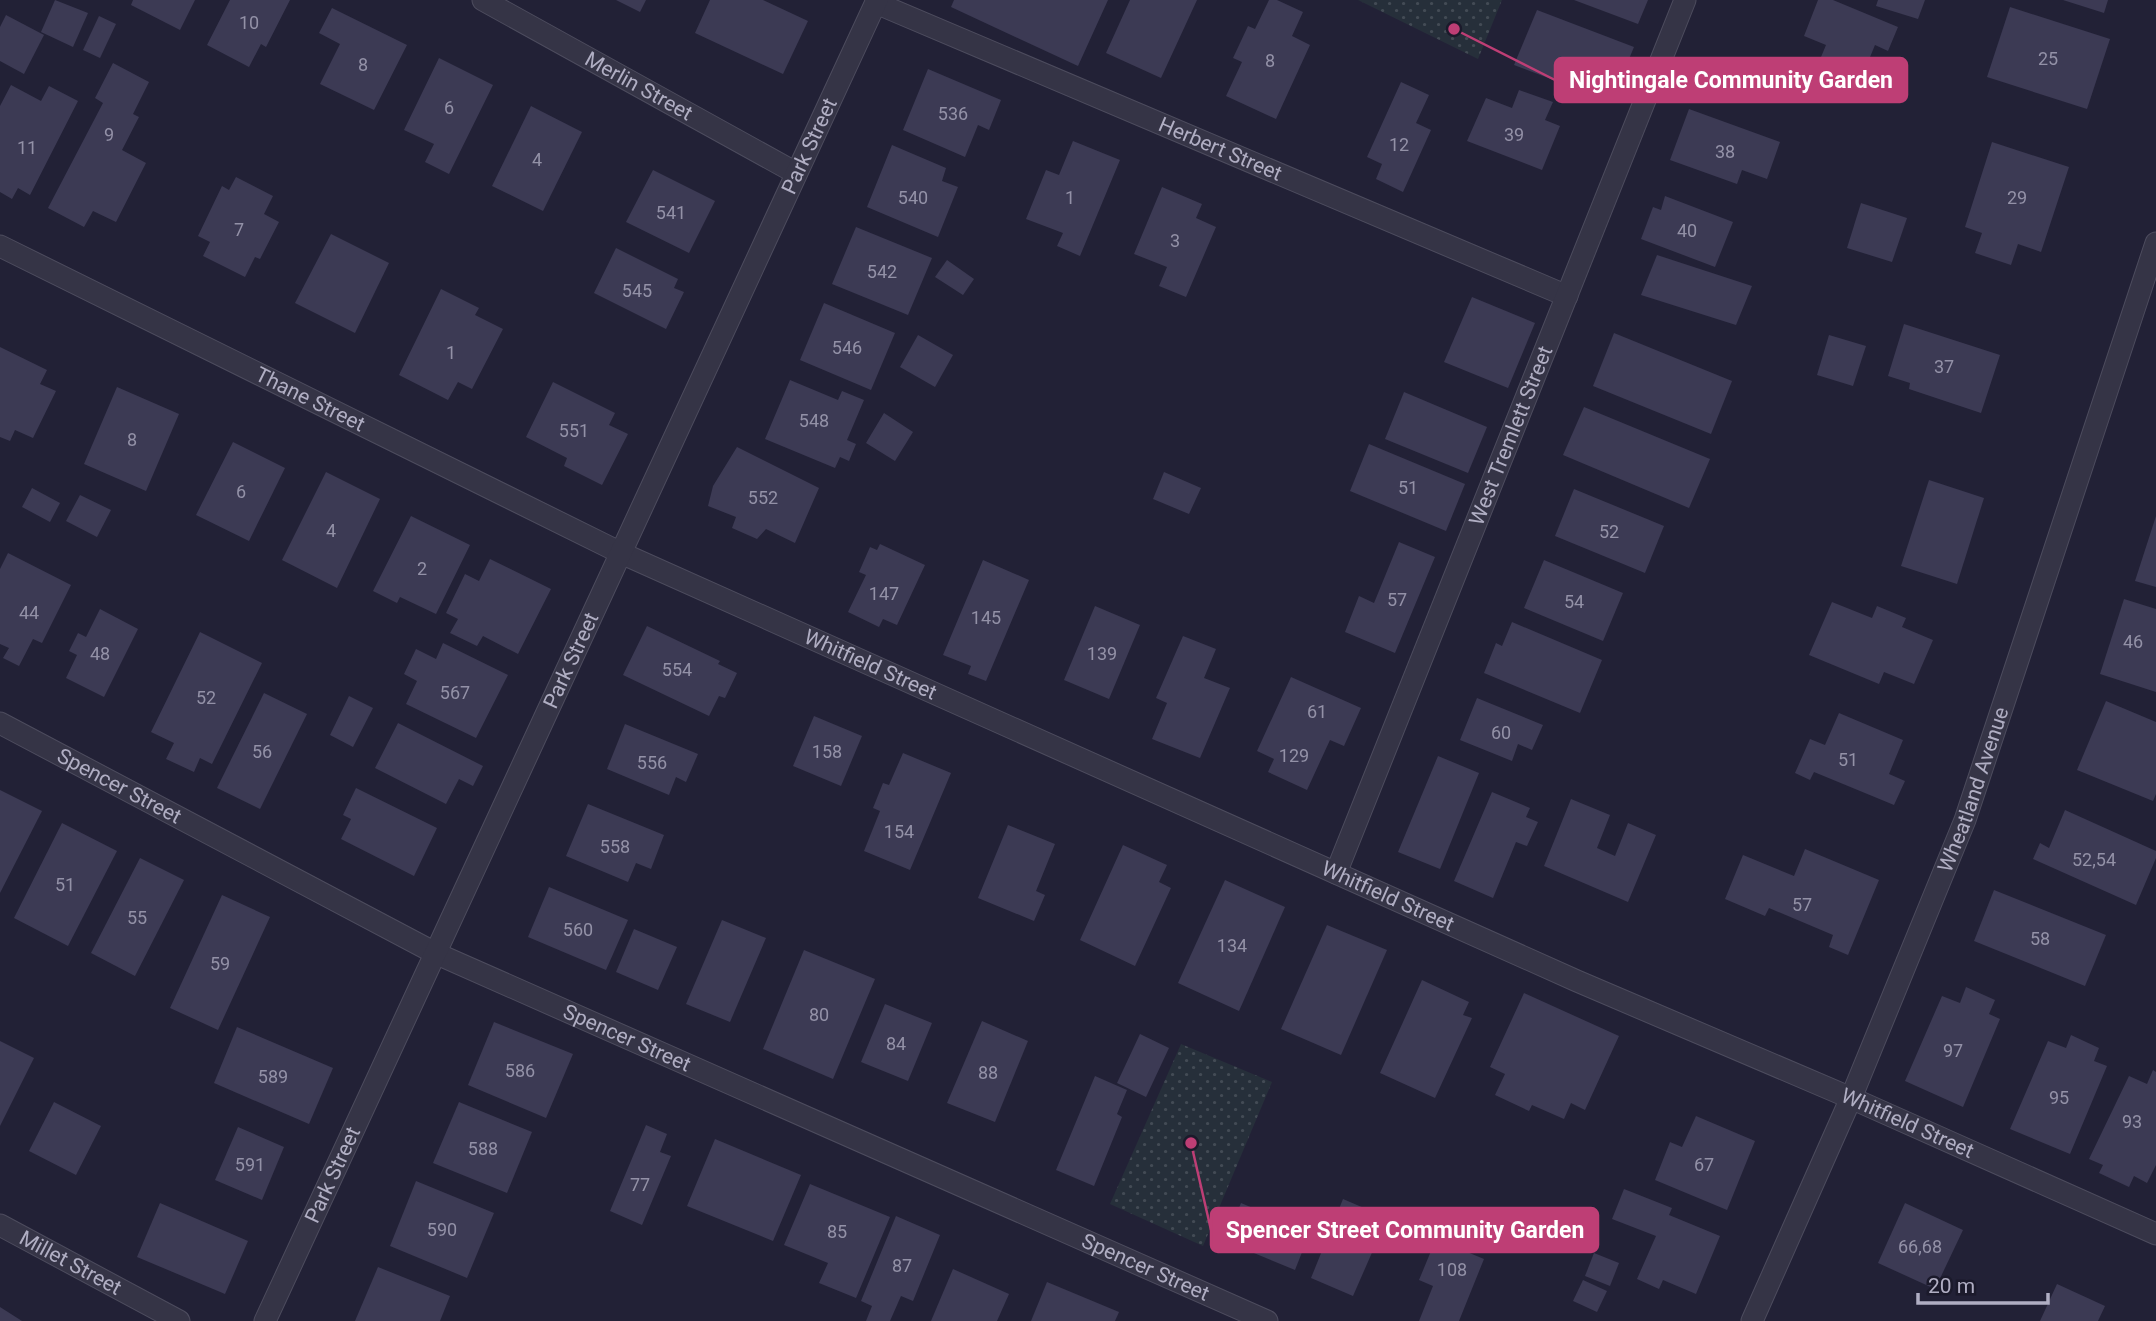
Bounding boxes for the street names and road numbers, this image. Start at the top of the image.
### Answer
street label: Merlin Street [581,47,697,125]
street label: Park Street [777,94,842,198]
street label: Herbert Street [1155,112,1286,186]
street label: West Tremlett Street [1464,342,1557,529]
street label: Thane Street [252,362,369,437]
street label: Park Street [538,609,604,712]
street label: Whitfield Street [800,625,940,705]
street label: Wheatland Avenue [1933,704,2014,876]
street label: Spencer Street [53,743,186,829]
street label: Whitfield Street [1318,856,1458,936]
street label: Spencer Street [560,999,695,1077]
street label: Whitfield Street [1838,1083,1978,1163]
street label: Park Street [300,1123,365,1227]
street label: Millet Street [15,1226,126,1300]
street label: Spencer Street [1078,1229,1213,1306]

